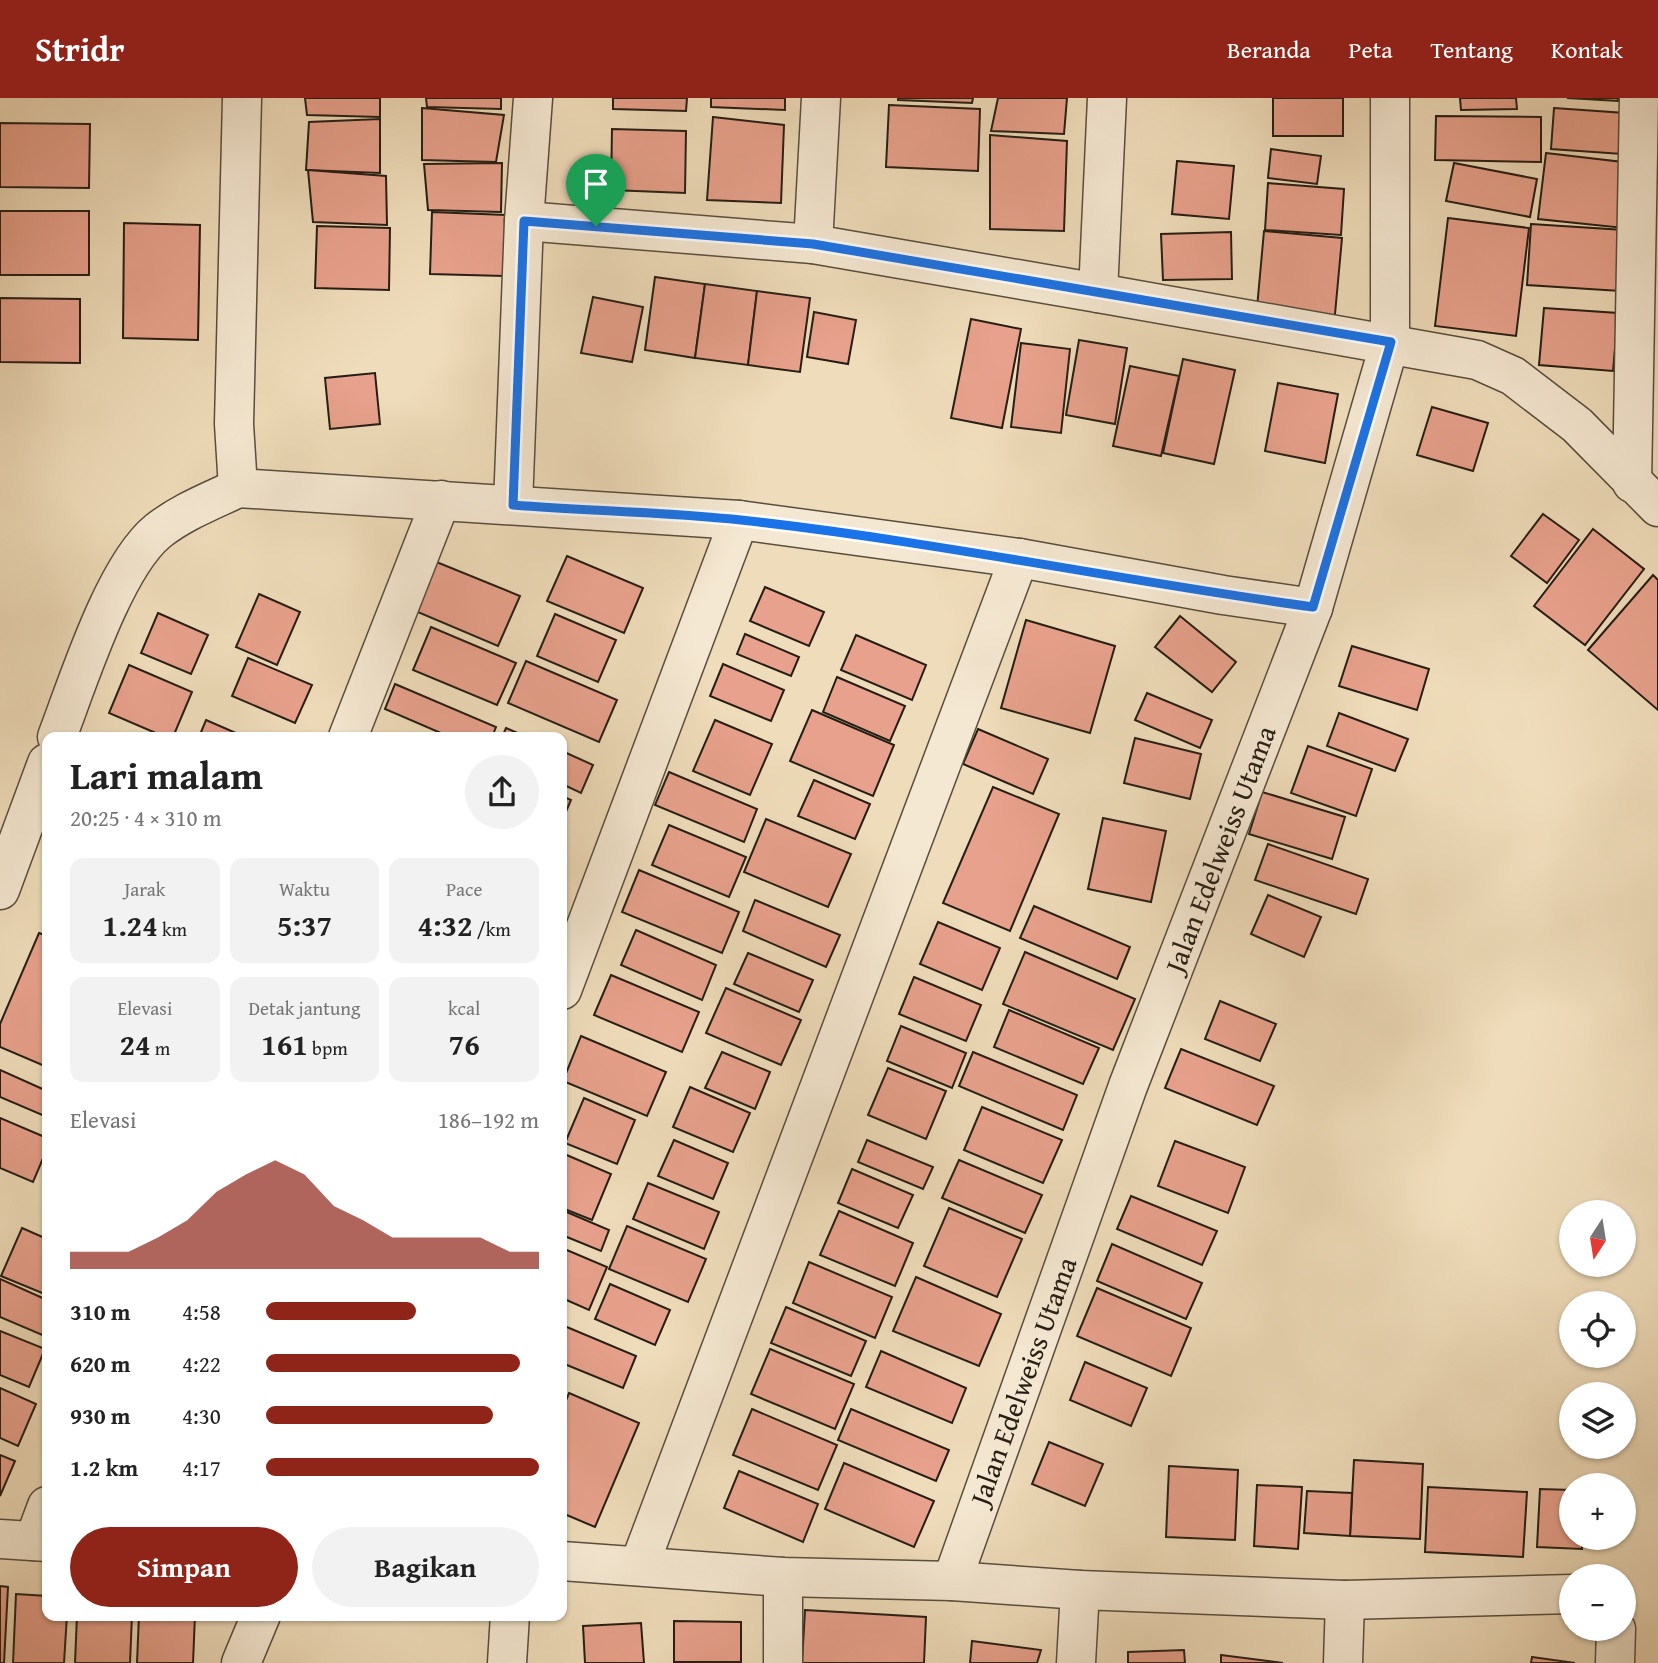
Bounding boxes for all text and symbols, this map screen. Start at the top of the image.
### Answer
text: Stridr [35,25,124,73]
text: Beranda [1227,32,1311,67]
text: Peta [1349,32,1393,67]
text: Tentang [1431,32,1513,67]
text: Kontak [1551,32,1623,67]
pin [566,154,626,226]
icon: arrive [577,165,615,203]
street label: Jalan Edelweiss Utama [1152,719,1286,981]
text: Lari malam [70,747,263,803]
button: share [465,755,539,829]
text: 20:25 · 4 × 310 m [70,801,222,834]
text: Jarak [124,875,165,903]
text: Waktu [279,875,330,903]
text: Pace [446,875,482,903]
text: 1.24 [103,903,158,947]
text: 5:37 [277,903,332,947]
text: 4:32 [417,903,473,947]
text: km [158,915,187,943]
text: /km [473,915,511,943]
text: Elevasi [117,994,172,1022]
text: Detak jantung [249,994,360,1022]
text: kcal [448,994,480,1022]
text: 24 [119,1022,151,1066]
text: 161 [261,1022,308,1066]
text: 76 [449,1022,480,1066]
text: m [151,1034,170,1062]
text: bpm [308,1034,348,1062]
text: Elevasi [70,1103,136,1136]
text: 186–192 m [438,1103,539,1136]
north arrow [1559,1200,1636,1278]
map controls [1559,1200,1636,1641]
street label: Jalan Edelweiss Utama [958,1250,1087,1514]
button: locate [1559,1291,1636,1368]
text: 310 m [70,1295,131,1328]
text: 4:58 [182,1295,221,1328]
text: 620 m [70,1347,131,1380]
text: 4:22 [182,1347,221,1380]
button: layers [1559,1382,1636,1459]
text: 930 m [70,1399,131,1432]
text: 4:30 [182,1399,221,1432]
text: 1.2 km [70,1451,138,1484]
text: 4:17 [182,1451,221,1484]
button: + [1559,1473,1636,1550]
button: Simpan [70,1527,298,1607]
button: Bagikan [312,1527,539,1607]
button: − [1559,1564,1636,1641]

